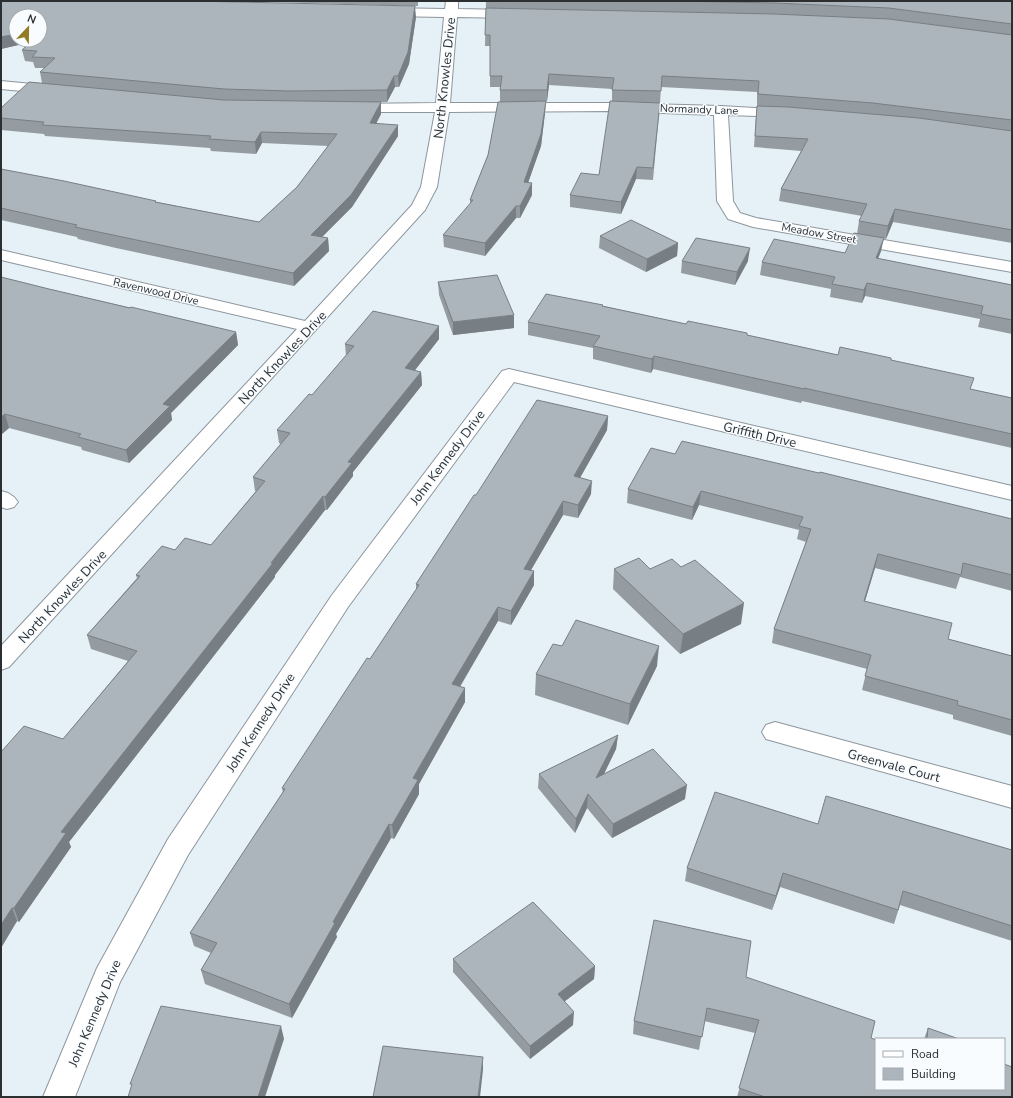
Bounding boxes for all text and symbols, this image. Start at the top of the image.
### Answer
north arrow [8,8,48,48]
text: N [25,11,38,28]
street label: North Knowles Drive [430,17,460,140]
street label: Normandy Lane [659,101,739,118]
street label: Meadow Street [780,220,858,247]
street label: Ravenwood Drive [112,274,200,309]
street label: North Knowles Drive [235,307,331,408]
street label: John Kennedy Drive [406,406,490,510]
street label: Griffith Drive [721,418,798,452]
street label: North Knowles Drive [15,546,111,647]
street label: John Kennedy Drive [222,670,300,776]
street label: Greenvale Court [846,745,942,787]
street label: John Kennedy Drive [64,957,126,1071]
legend [875,1038,1005,1090]
text: Road [911,1046,939,1062]
text: Building [911,1066,956,1082]

